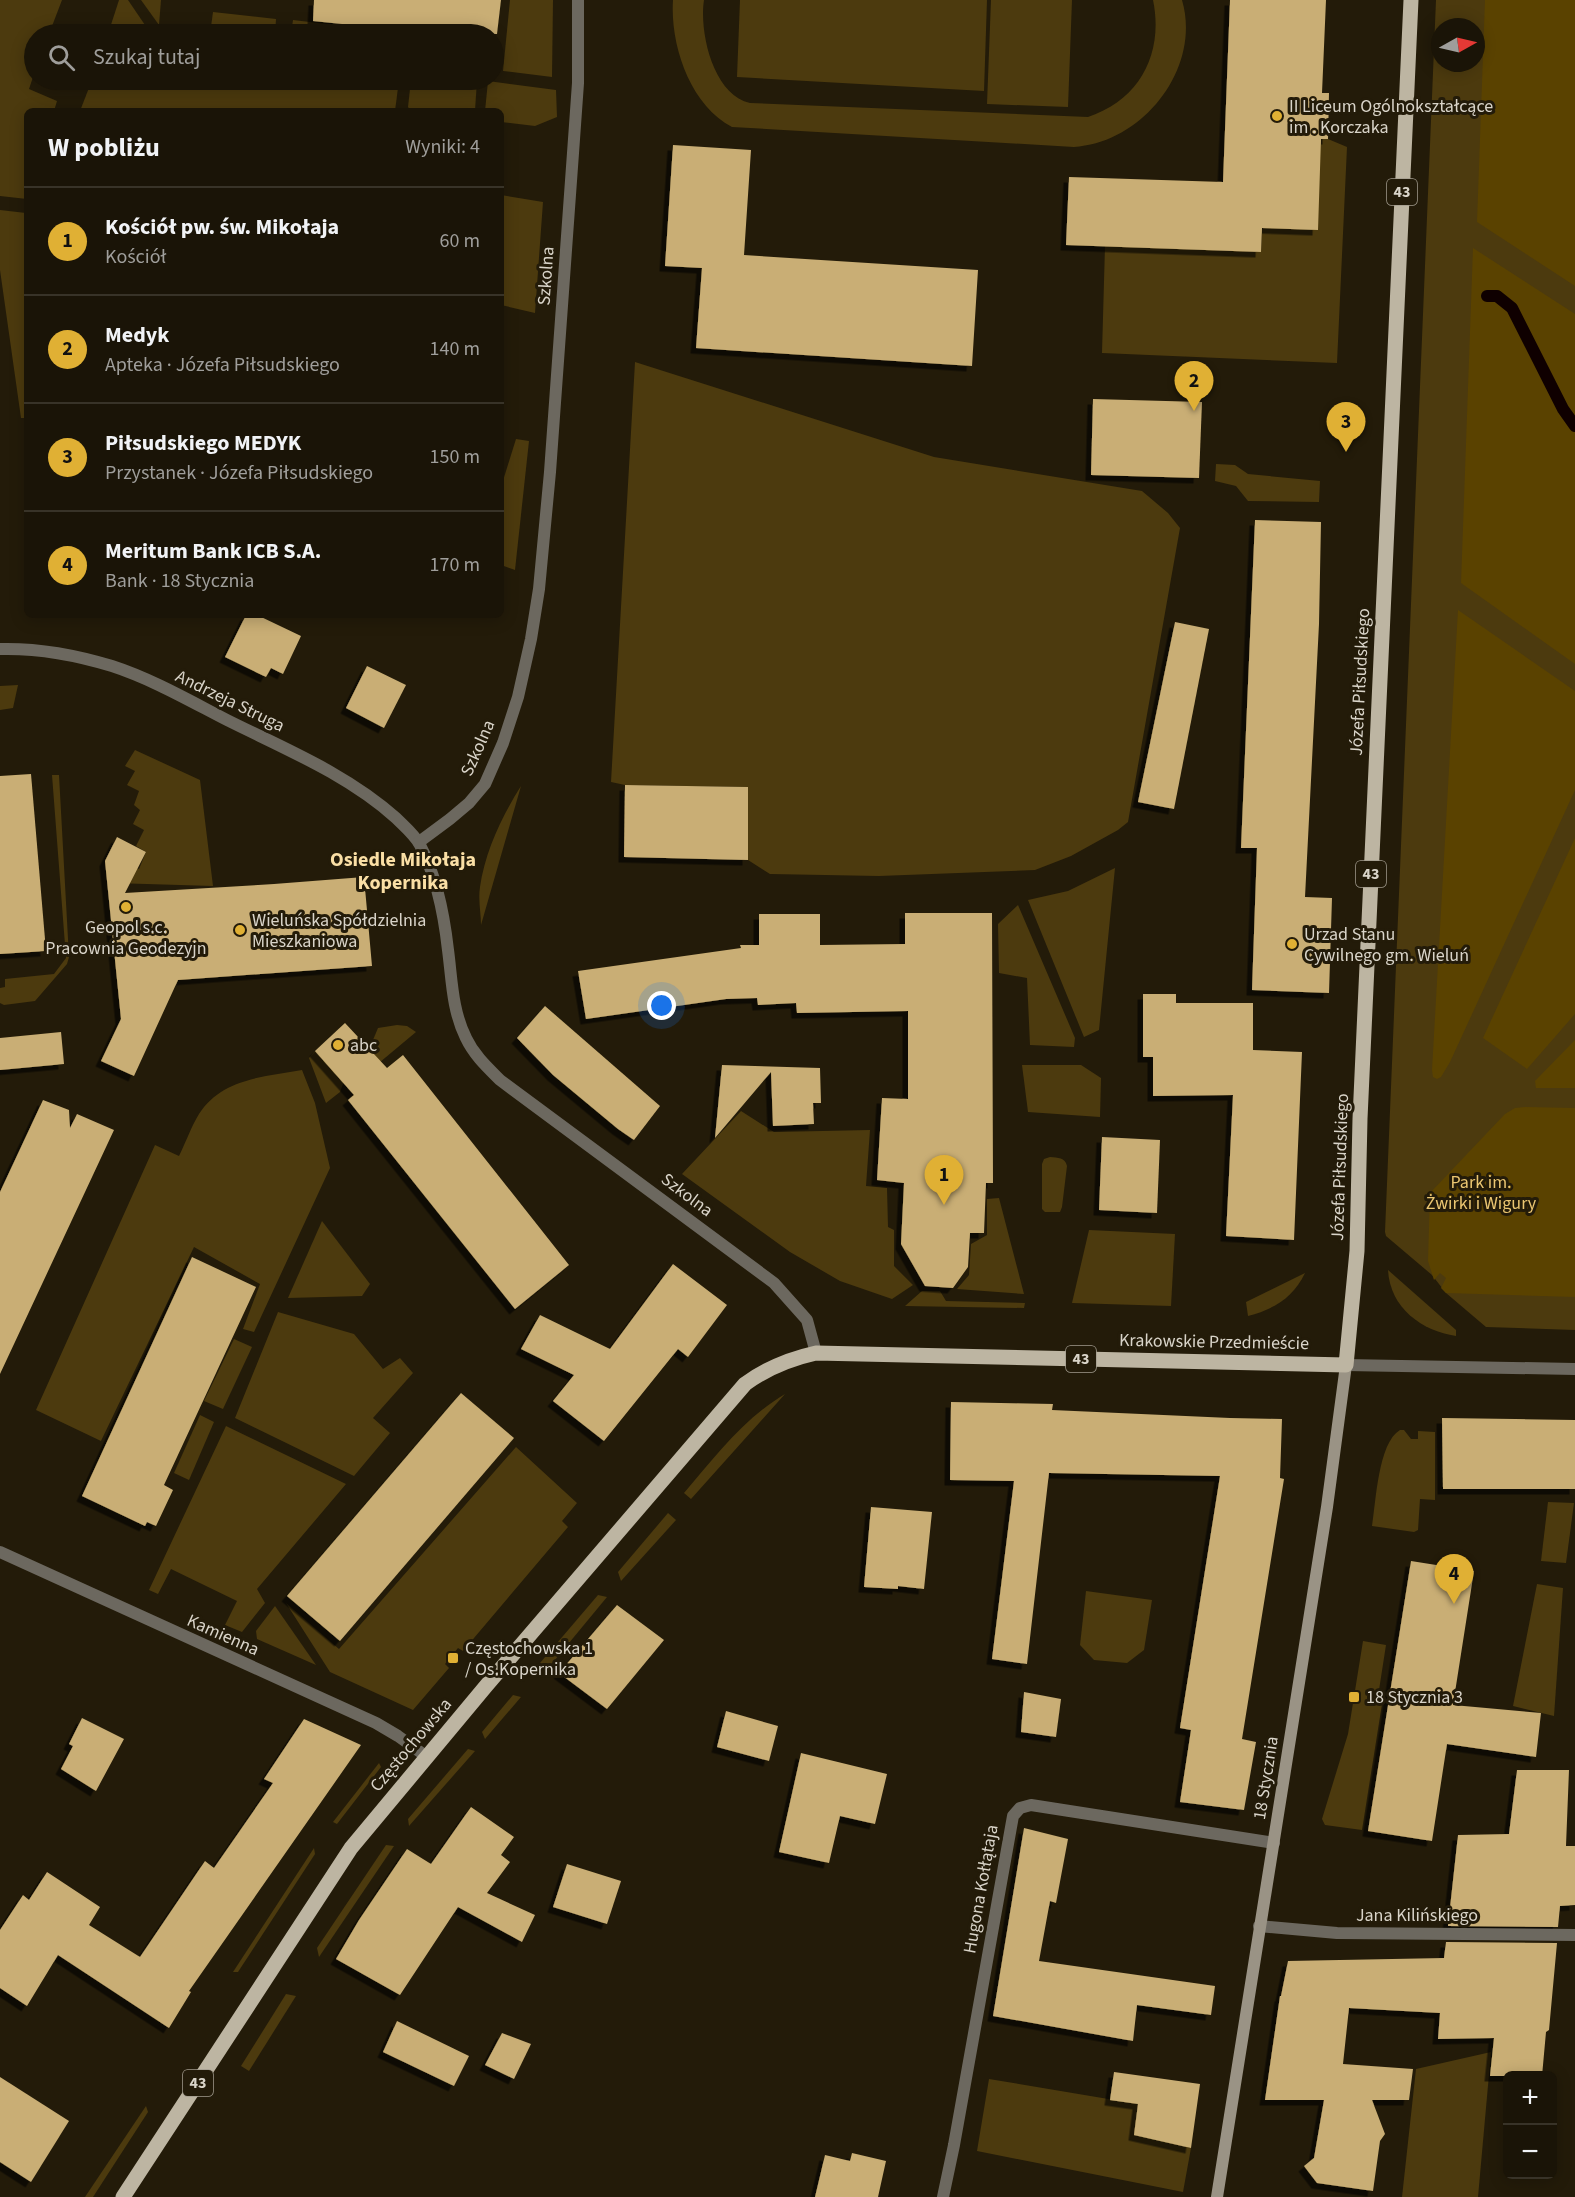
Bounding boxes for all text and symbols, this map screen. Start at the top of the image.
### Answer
north arrow [1431,18,1485,72]
search box [24,24,504,90]
icon: search [45,41,78,74]
text: Szukaj tutaj [93,41,200,73]
place label: II Liceum Ogólnokształcące im . Korczaka [1289,94,1493,140]
marker: II Liceum Ogólnokształcące im . Korczaka [1270,109,1284,123]
text: W pobliżu [48,129,160,166]
text: Wyniki: 4 [405,133,480,161]
road number: 43 [1387,179,1417,205]
text: Kościół pw. św. Mikołaja [105,211,339,243]
text: 1 [62,227,73,255]
text: 60 m [440,227,480,255]
text: Kościół [105,243,166,271]
street label: Szkolna [531,246,561,306]
text: Medyk [105,319,169,351]
text: 2 [62,335,73,363]
text: 140 m [430,335,480,363]
text: Apteka · Józefa Piłsudskiego [105,351,340,379]
pin: 2 [1174,362,1214,411]
pin: 3 [1326,402,1366,452]
text: Piłsudskiego MEDYK [105,427,301,459]
text: 3 [62,443,73,471]
text: 150 m [430,443,480,471]
text: Przystanek · Józefa Piłsudskiego [105,459,373,487]
text: Meritum Bank ICB S.A. [105,535,321,567]
text: 4 [62,551,73,579]
text: 170 m [430,551,480,579]
text: Bank · 18 Stycznia [105,567,254,595]
street label: Józefa Piłsudskiego [1344,608,1376,756]
street label: Andrzeja Struga [171,664,289,738]
street label: Szkolna [455,716,501,780]
district label: Osiedle Mikołaja Kopernika [330,846,476,897]
road number: 43 [1356,861,1386,887]
marker: Geopol s.c. Pracownia Geodezyjn [119,900,133,914]
place label: Wieluńska Spółdzielnia Mieszkaniowa [252,908,426,954]
place label: Geopol s.c. Pracownia Geodezyjn [45,915,207,961]
place label: Urzad Stanu Cywilnego gm. Wieluń [1304,922,1469,968]
marker: Wieluńska Spółdzielnia Mieszkaniowa [233,923,247,937]
marker: Urzad Stanu Cywilnego gm. Wieluń [1285,937,1299,951]
your location [647,991,676,1020]
place label: abc [350,1033,377,1058]
marker: abc [331,1038,345,1052]
street label: Józefa Piłsudskiego [1325,1093,1355,1241]
pin: 1 [924,1156,964,1205]
street label: Szkolna [656,1167,718,1223]
park label: Park im. Żwirki i Wigury [1426,1170,1537,1216]
street label: Krakowskie Przedmieście [1119,1328,1309,1356]
road number: 43 [1066,1346,1096,1372]
pin: 4 [1434,1554,1474,1604]
street label: Kamienna [183,1608,263,1662]
place label: Częstochowska 1 / Os.Kopernika [465,1636,593,1682]
marker: Częstochowska 1 / Os.Kopernika [446,1651,460,1665]
place label: 18 Stycznia 3 [1366,1685,1463,1710]
marker: 18 Stycznia 3 [1347,1690,1361,1704]
street label: Częstochowska [364,1693,458,1797]
street label: 18 Stycznia [1247,1734,1285,1822]
street label: Hugona Kołłątaja [957,1823,1005,1955]
street label: Jana Kilińskiego [1356,1903,1478,1928]
road number: 43 [183,2070,213,2096]
map controls [1503,2071,1557,2179]
button: + [1503,2071,1557,2125]
button: − [1503,2125,1557,2179]

